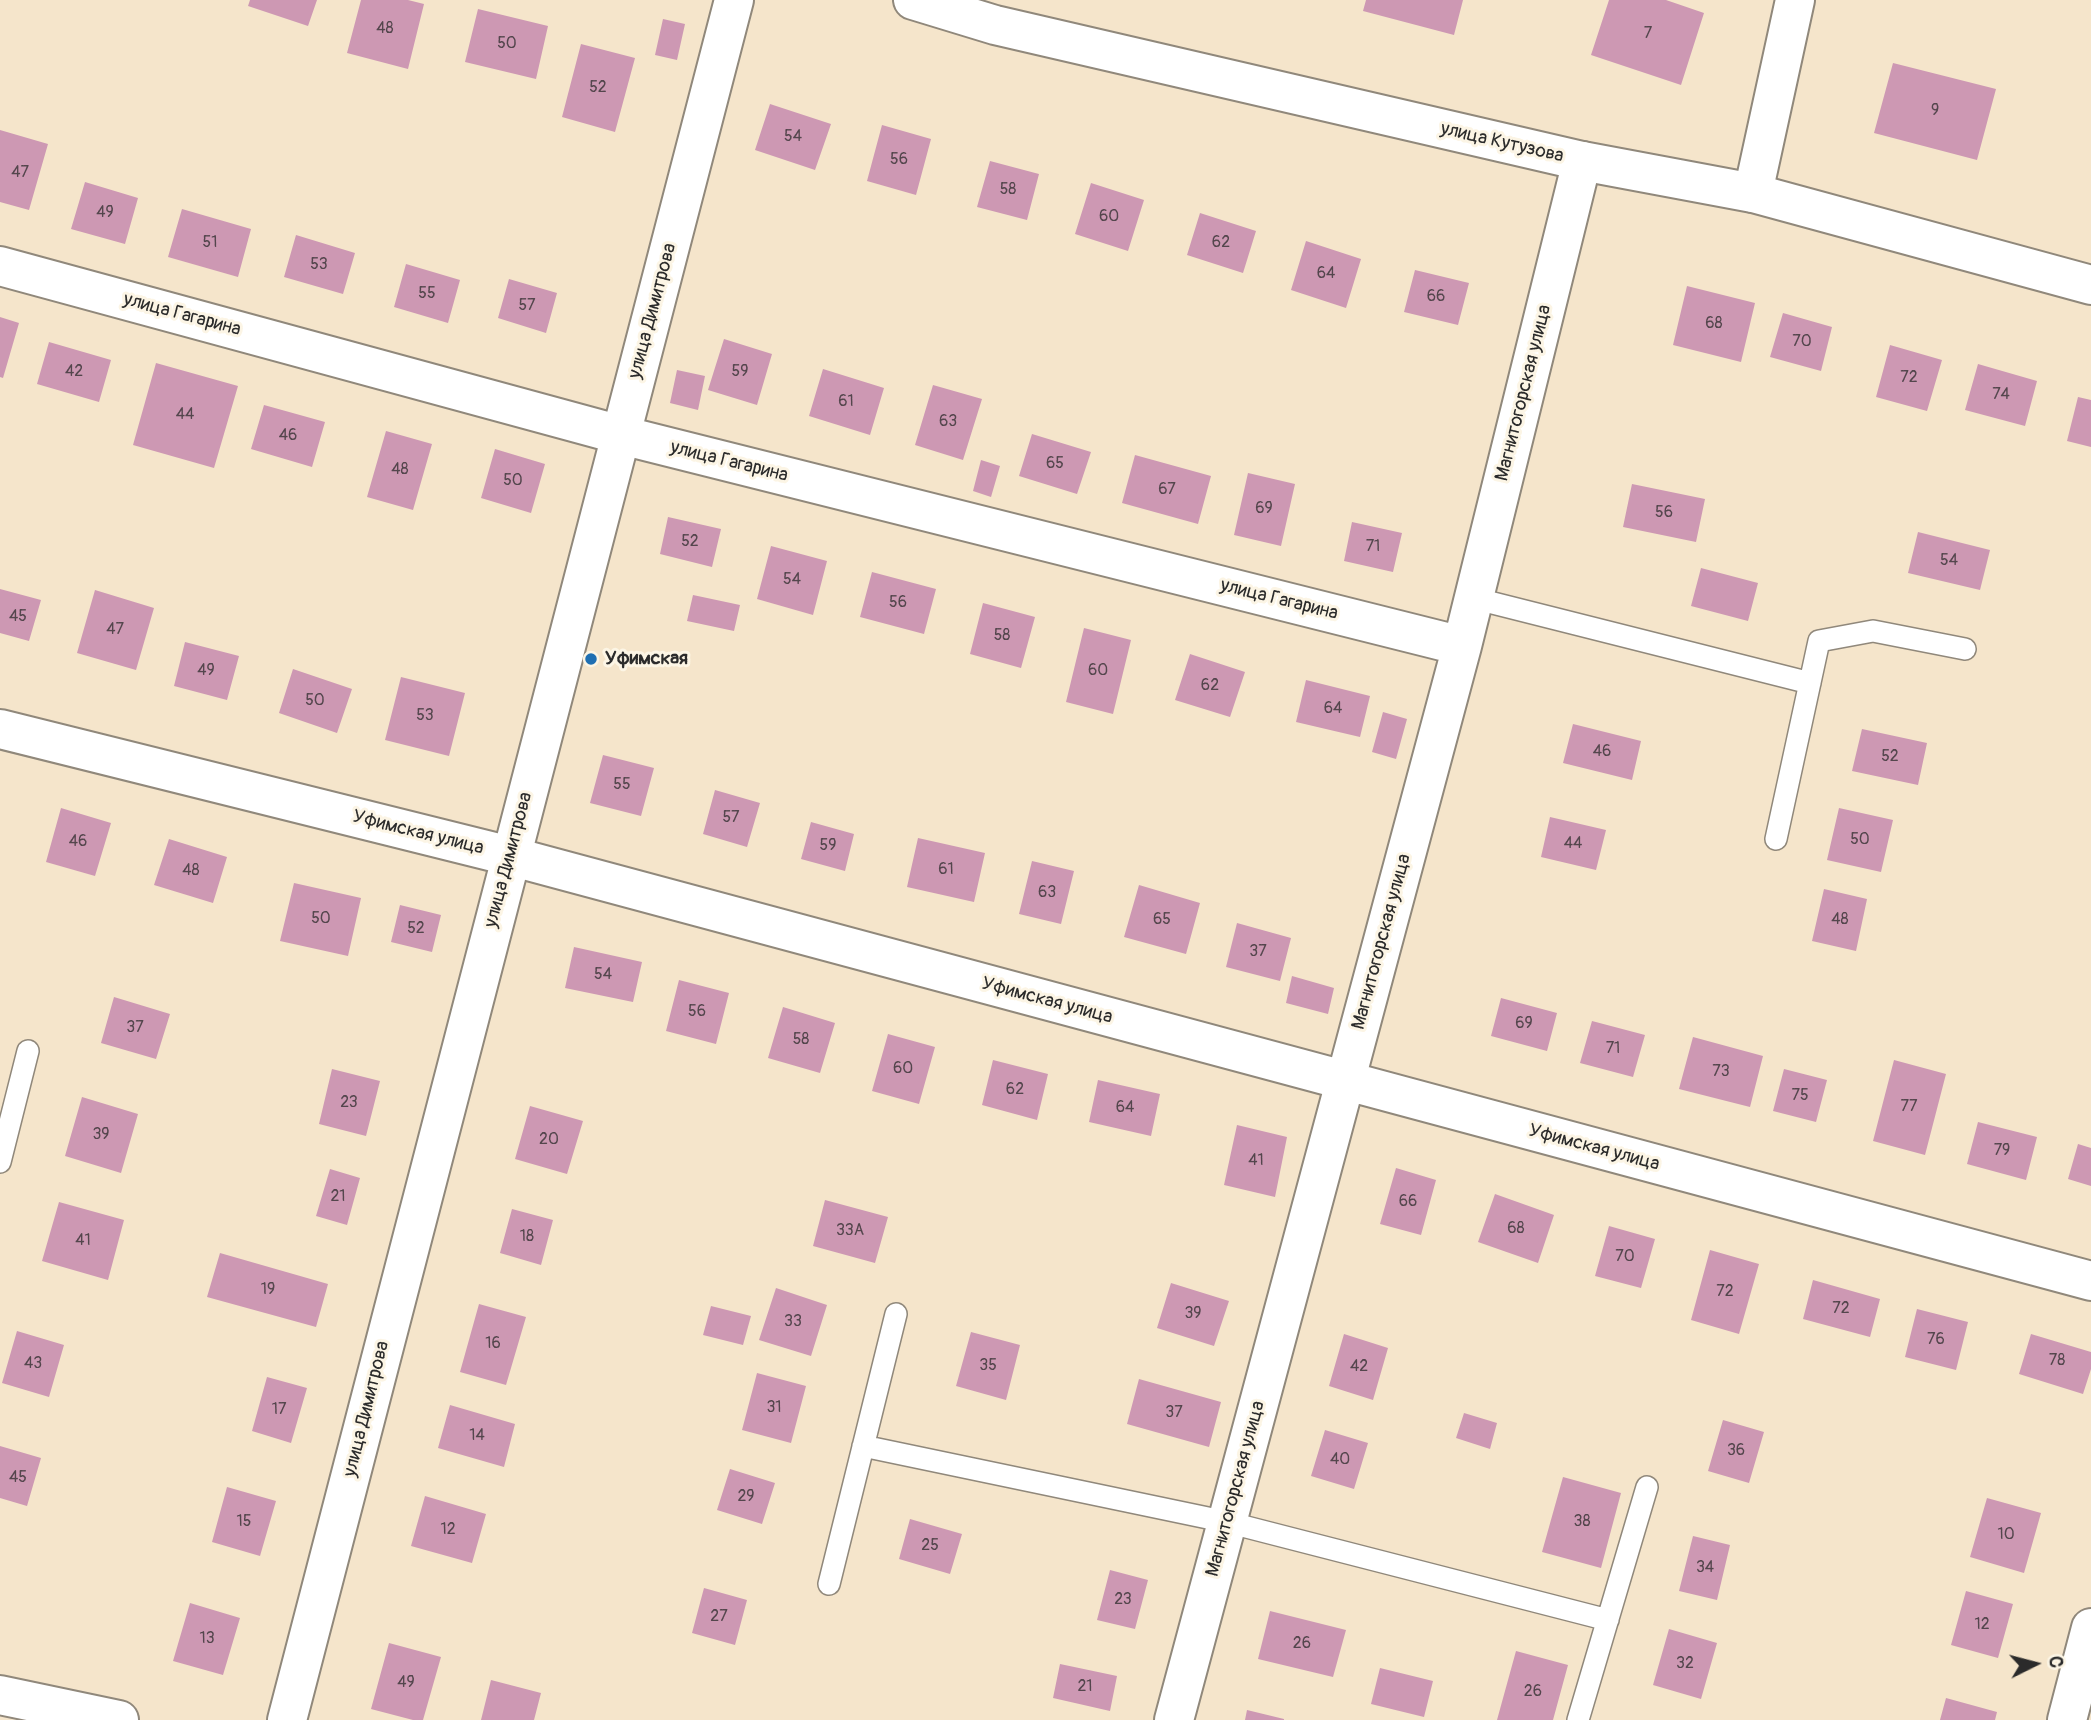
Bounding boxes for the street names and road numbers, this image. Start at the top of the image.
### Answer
street label: улица Кутузова [1438,118,1566,168]
street label: улица Димитрова [624,241,682,381]
street label: улица Гагарина [121,288,243,342]
street label: Магнитогорская улица [1491,302,1557,484]
street label: улица Гагарина [668,436,790,488]
street label: улица Гагарина [1218,574,1340,626]
street label: улица Димитрова [480,790,538,930]
street label: Уфимская улица [350,806,486,860]
street label: Магнитогорская улица [1348,852,1416,1032]
street label: Уфимская улица [979,973,1115,1029]
street label: Уфимская улица [1526,1120,1662,1176]
street label: улица Димитрова [339,1339,395,1479]
street label: Магнитогорская улица [1202,1399,1270,1579]

